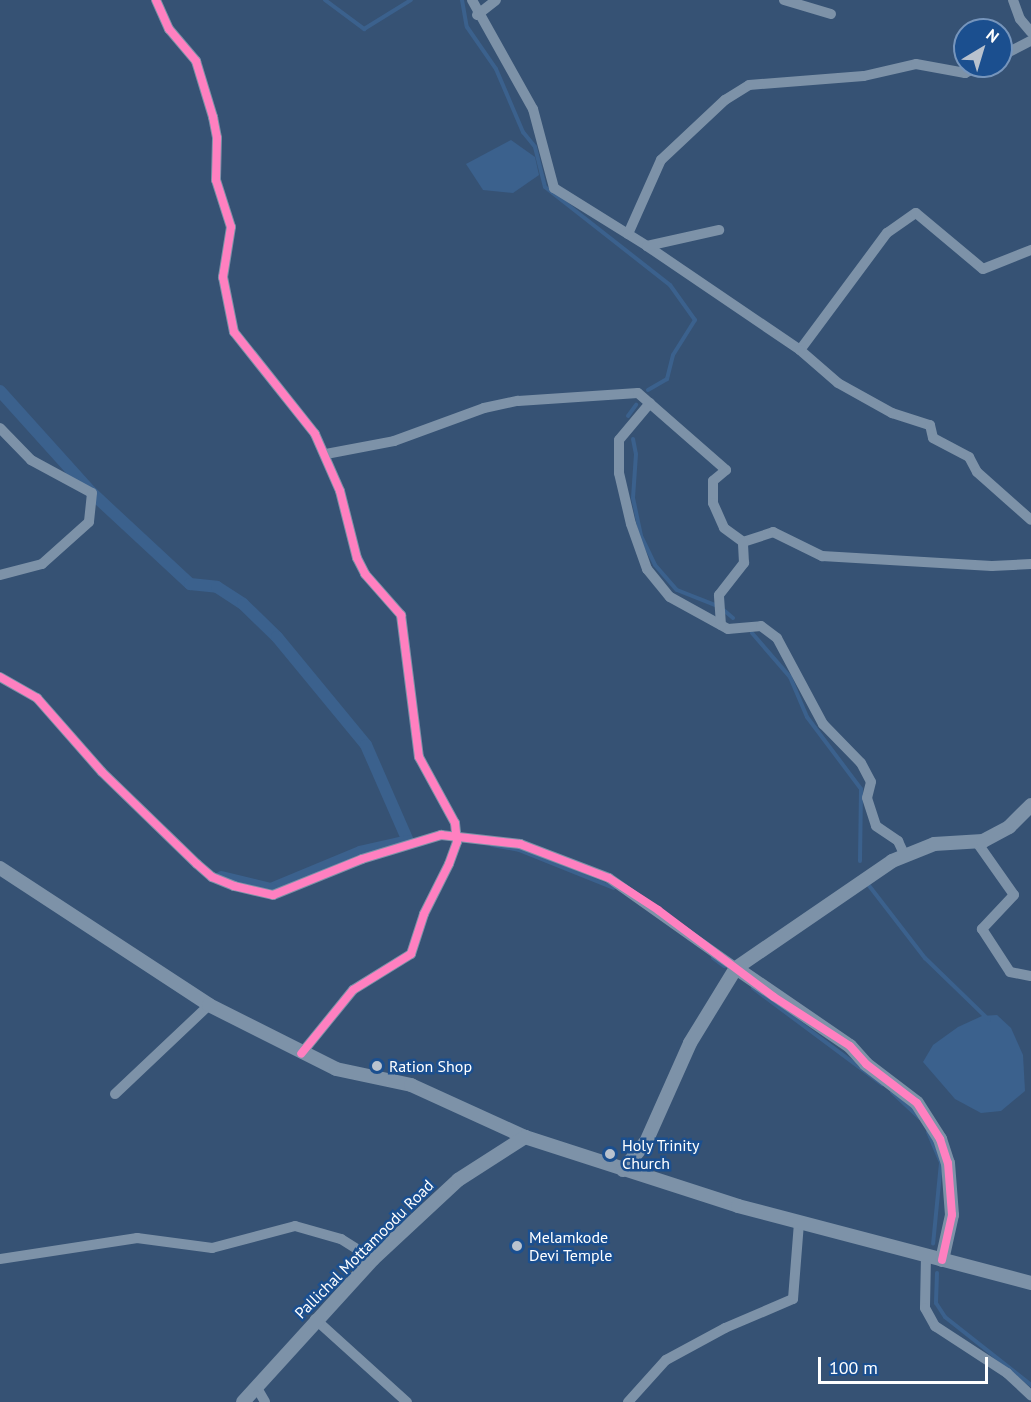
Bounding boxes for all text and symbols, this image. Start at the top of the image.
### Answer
north arrow [953,18,1013,78]
text: N [983,24,1003,47]
place label: Ration Shop [389,1056,472,1076]
marker: Ration Shop [370,1059,384,1073]
place label: Holy Trinity Church [622,1135,701,1173]
marker: Holy Trinity Church [603,1147,617,1161]
street label: Pallichal Mottamoodu Road [291,1176,437,1322]
place label: Melamkode Devi Temple [529,1227,613,1265]
marker: Melamkode Devi Temple [510,1239,524,1253]
scale bar [821,1345,990,1383]
text: 100 m [829,1356,878,1379]

